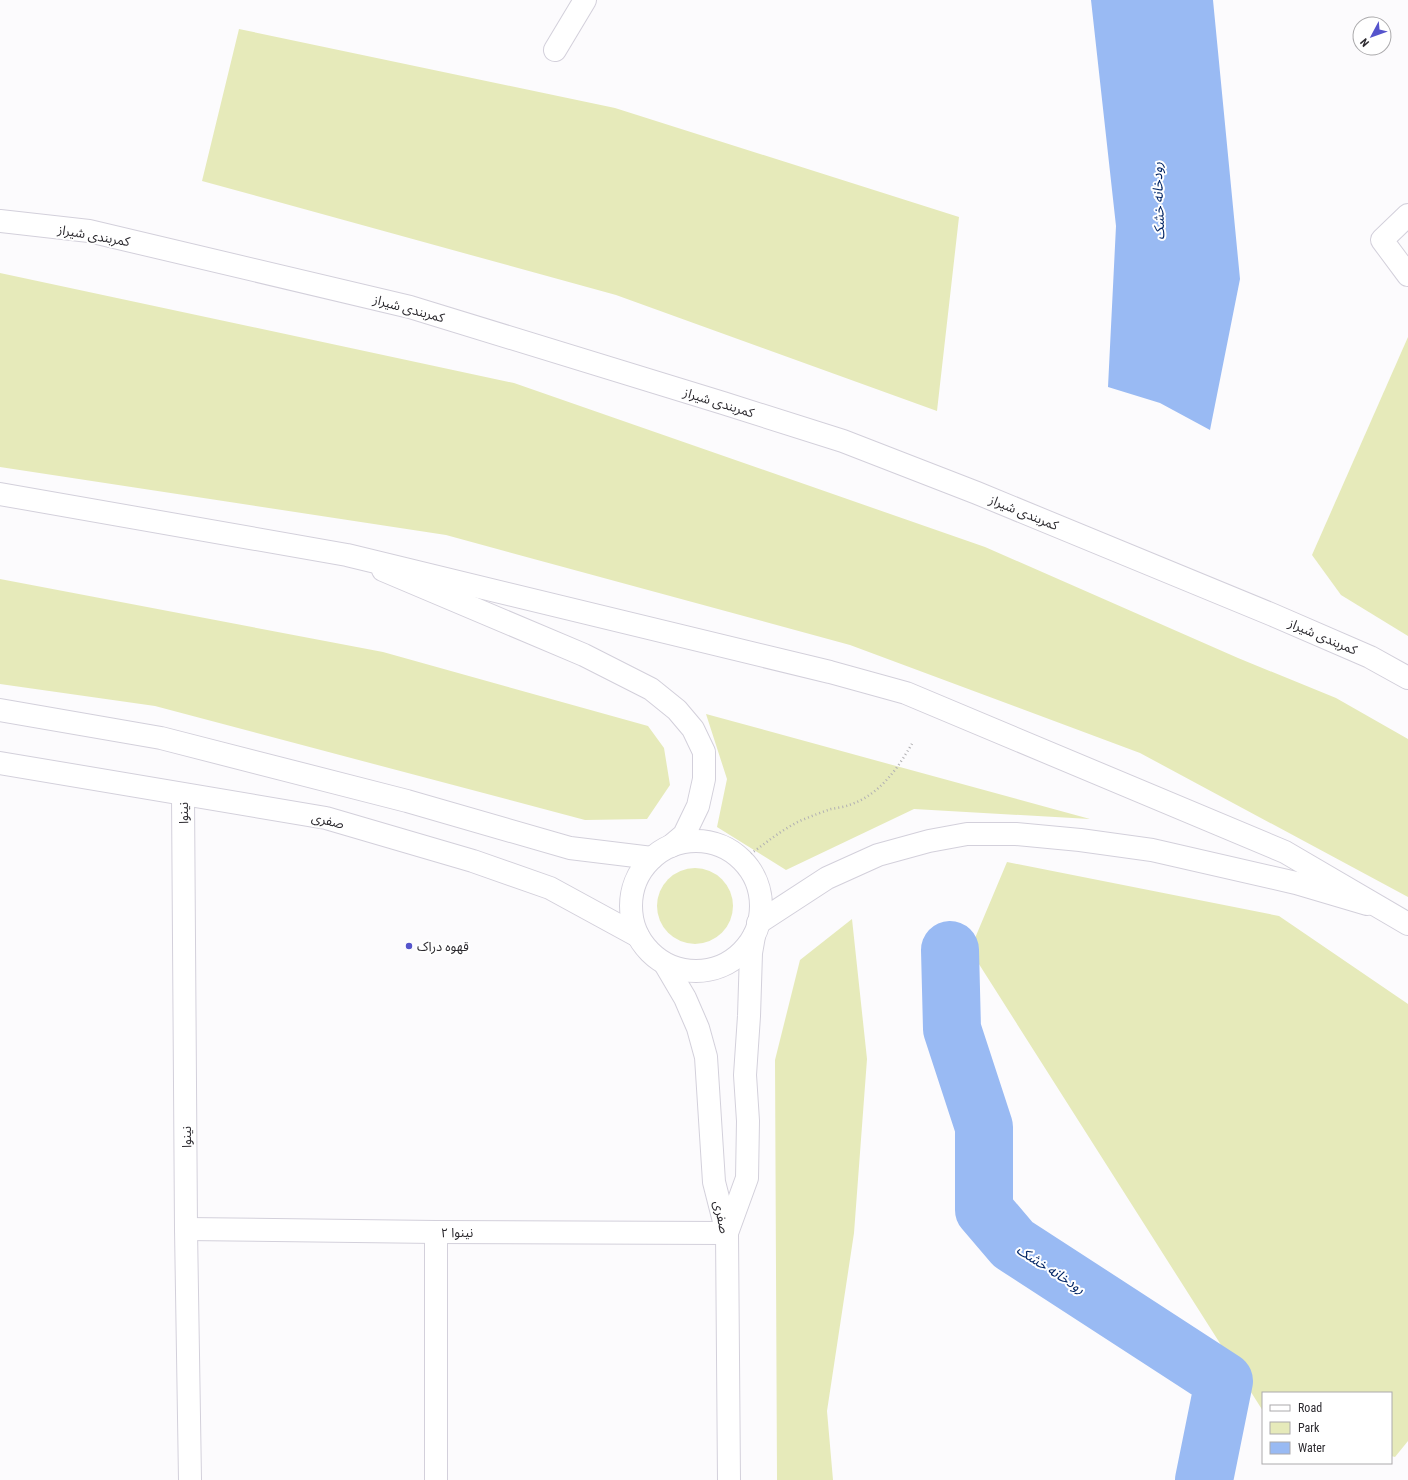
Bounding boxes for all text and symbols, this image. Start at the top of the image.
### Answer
north arrow [1352,16,1392,56]
text: N [1358,35,1372,49]
water label: رودخانه خشک [1149,162,1168,240]
street label: کمربندی شیراز [55,222,132,250]
street label: کمربندی شیراز [370,292,447,326]
street label: کمربندی شیراز [680,384,757,421]
street label: کمربندی شیراز [986,491,1061,534]
street label: کمربندی شیراز [1285,615,1360,659]
street label: نینوا [176,802,191,824]
street label: صفری [310,809,346,833]
place label: قهوه دراک [417,939,469,955]
marker: قهوه دراک [404,941,414,951]
street label: نینوا [179,1126,194,1148]
street label: صفری [710,1199,732,1235]
street label: ۲ نینوا [441,1225,473,1240]
water label: رودخانه خشک [1013,1241,1088,1298]
legend [1262,1392,1392,1464]
text: Road [1298,1401,1322,1415]
text: Park [1298,1421,1320,1435]
text: Water [1298,1441,1326,1455]

